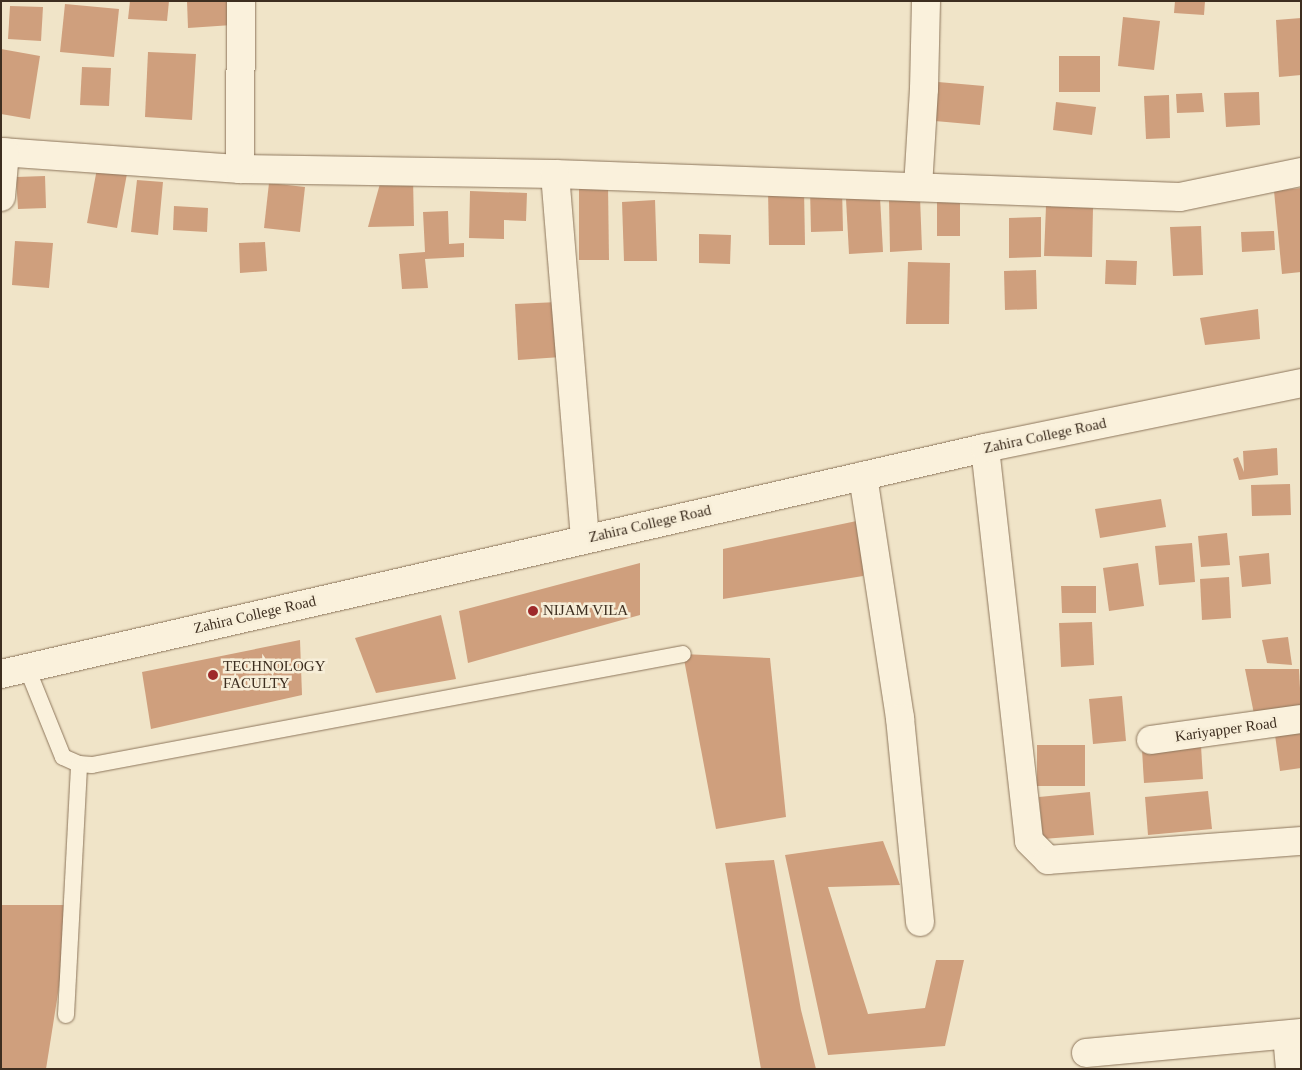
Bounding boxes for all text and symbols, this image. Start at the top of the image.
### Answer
street label: Zahira College Road [982,414,1108,458]
street label: Zahira College Road [587,501,713,547]
street label: Zahira College Road [192,592,318,638]
place label: NIJAM VILA [543,602,628,620]
marker: NIJAM VILA [527,605,539,617]
place label: TECHNOLOGY FACULTY [223,657,325,692]
marker: TECHNOLOGY FACULTY [207,669,219,681]
street label: Kariyapper Road [1174,714,1278,746]

